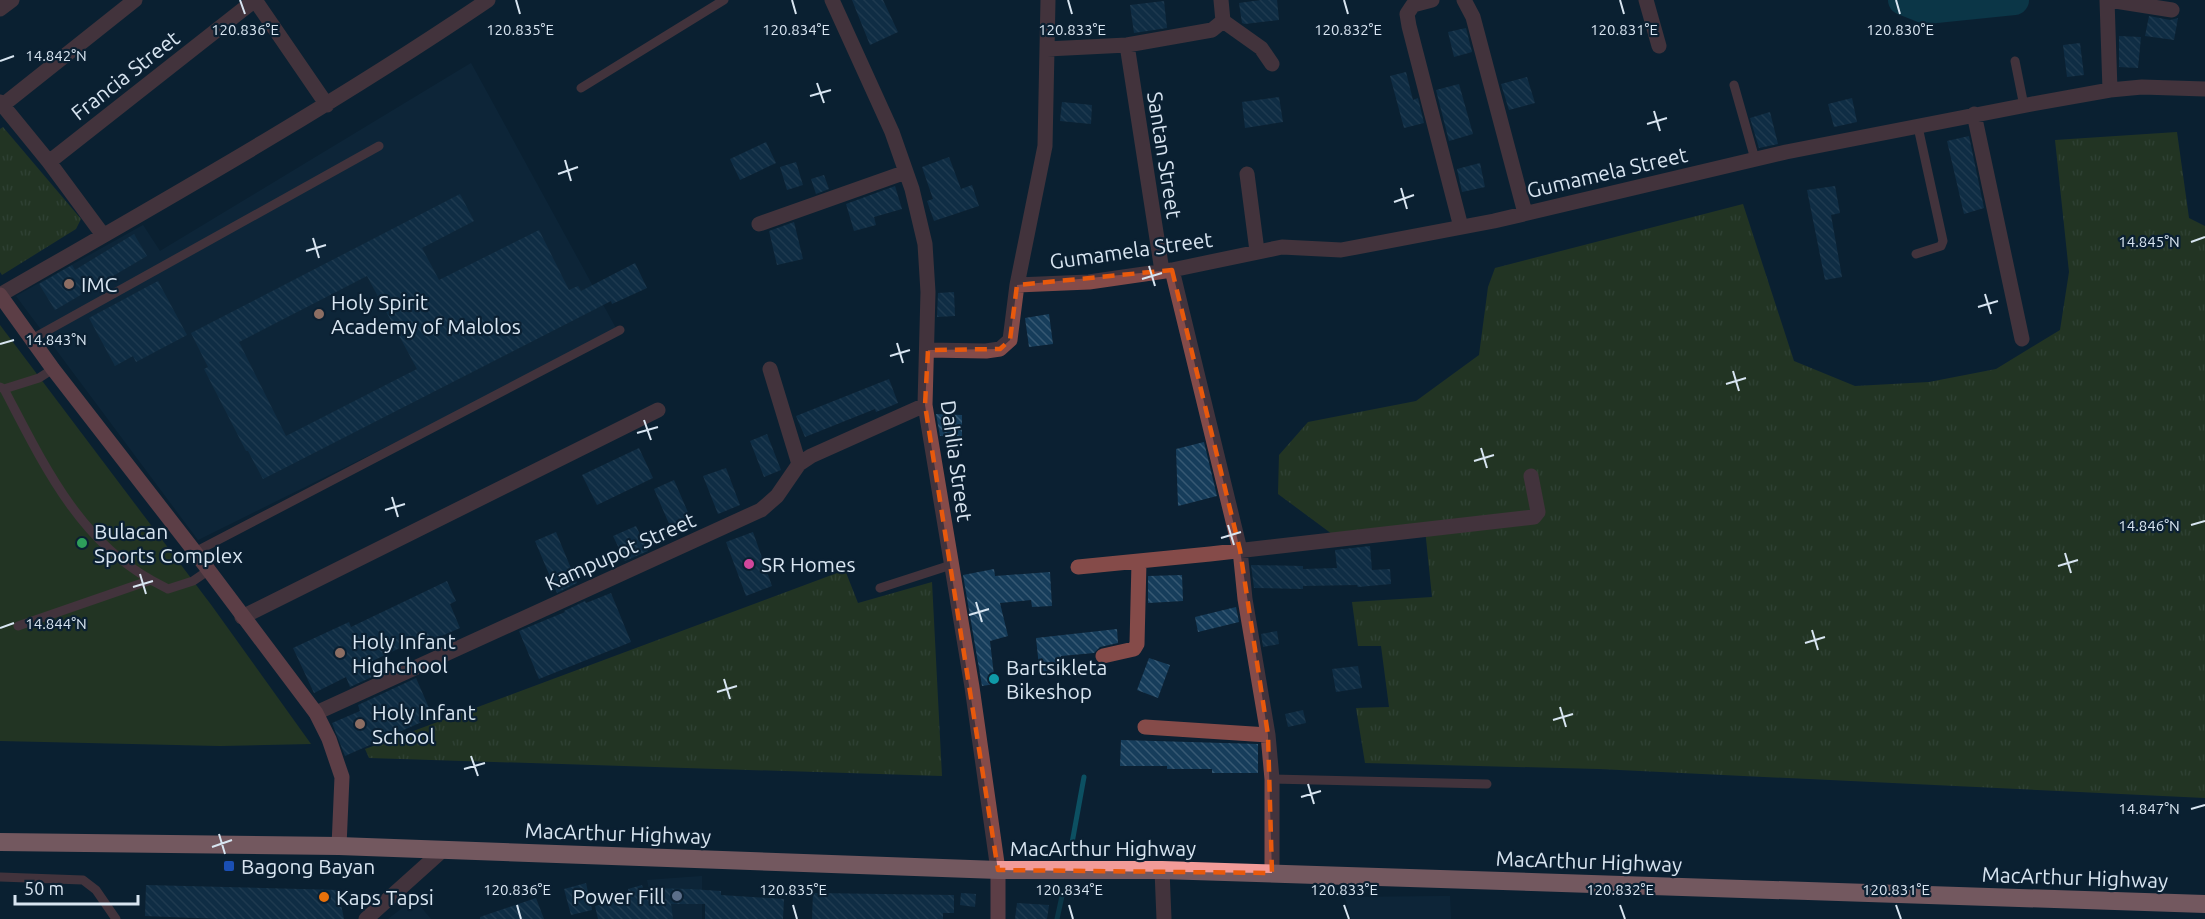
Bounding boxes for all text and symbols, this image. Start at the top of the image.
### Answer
text: 120.836°E [211,21,279,38]
text: 120.835°E [486,21,554,38]
text: 120.834°E [762,21,830,38]
text: 120.833°E [1038,21,1106,38]
text: 120.832°E [1314,21,1382,38]
text: 120.831°E [1590,21,1658,38]
text: 120.830°E [1866,21,1934,38]
street label: Francia Street [66,25,184,125]
text: 14.842°N [25,47,87,64]
street label: Santan Street [1143,90,1187,220]
street label: Gumamela Street [1524,142,1690,202]
street label: Gumamela Street [1048,227,1214,273]
text: 14.845°N [2118,233,2180,250]
place label: IMC [81,272,118,296]
marker: IMC [62,277,76,291]
place label: Holy Spirit Academy of Malolos [331,290,521,338]
marker: Holy Spirit Academy of Malolos [312,307,326,321]
text: 14.843°N [25,331,87,348]
street label: Dahlia Street [937,399,977,523]
street label: Kampupot Street [541,507,699,595]
text: 14.846°N [2118,517,2180,534]
place label: Bulacan Sports Complex [94,519,243,567]
marker: Bulacan Sports Complex [75,536,89,550]
place label: SR Homes [761,552,856,576]
marker: SR Homes [742,557,756,571]
text: 14.844°N [25,615,87,632]
place label: Holy Infant Highchool [352,629,456,677]
marker: Holy Infant Highchool [333,646,347,660]
place label: Bartsikleta Bikeshop [1006,655,1107,703]
marker: Bartsikleta Bikeshop [987,672,1001,686]
place label: Holy Infant School [372,700,476,748]
marker: Holy Infant School [353,717,367,731]
text: 14.847°N [2118,800,2180,817]
street label: MacArthur Highway [524,818,712,848]
street label: MacArthur Highway [1010,836,1196,860]
street label: MacArthur Highway [1495,846,1683,876]
place label: Bagong Bayan [241,854,375,878]
marker: Bagong Bayan [222,859,236,873]
street label: MacArthur Highway [1981,862,2169,892]
scale bar [15,868,138,906]
text: 50 m [24,878,64,898]
text: 120.836°E [483,881,551,898]
text: 120.835°E [759,881,827,898]
text: 120.834°E [1035,881,1103,898]
text: 120.833°E [1310,881,1378,898]
text: 120.832°E [1586,881,1654,898]
text: 120.831°E [1862,881,1930,898]
place label: Power Fill [573,884,665,908]
place label: Kaps Tapsi [336,885,434,909]
marker: Power Fill [670,889,684,903]
marker: Kaps Tapsi [317,890,331,904]

